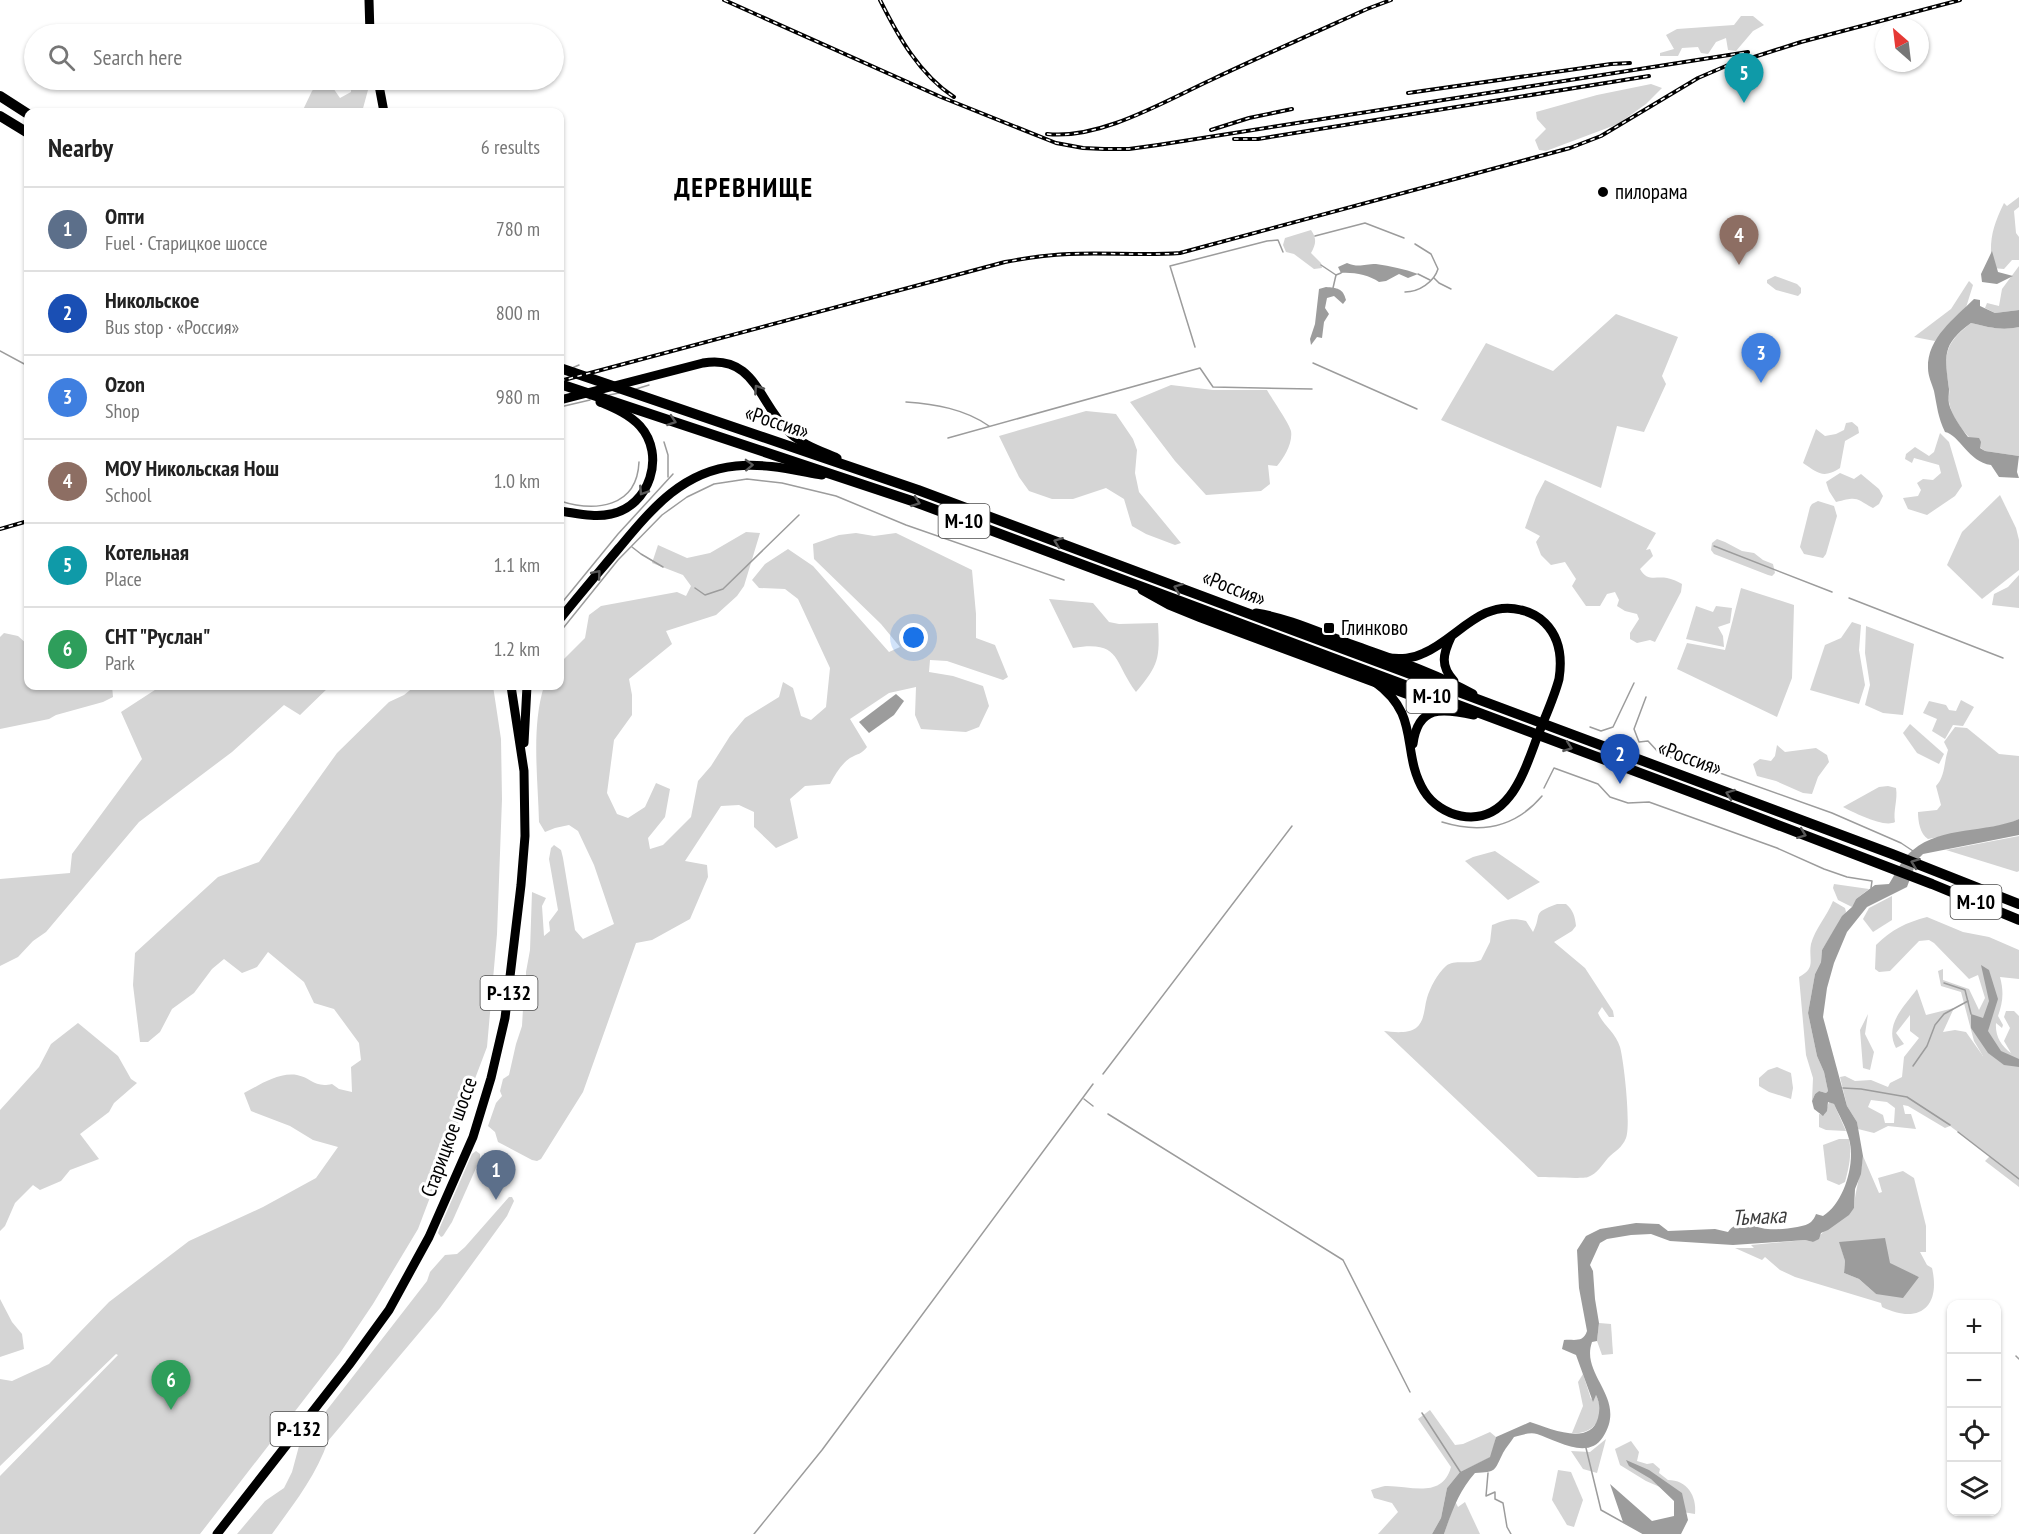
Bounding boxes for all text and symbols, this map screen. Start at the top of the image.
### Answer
north arrow [1875,18,1929,72]
search box [24,24,564,90]
icon: search [45,41,78,74]
text: Search here [93,43,182,71]
pin: 5 [1724,54,1764,103]
text: Nearby [48,131,113,164]
text: 6 results [481,134,540,160]
district label: ДЕРЕВНИЩЕ [674,170,814,204]
place label: пилорама [1615,178,1688,205]
marker: пилорама [1596,185,1610,199]
text: Опти [105,202,144,230]
text: 1 [63,216,72,242]
text: 780 m [496,216,540,242]
pin: 4 [1720,216,1758,265]
text: Fuel · Старицкое шоссе [105,230,268,256]
text: Никольское [105,286,199,314]
text: 2 [63,300,72,326]
text: 800 m [496,300,540,326]
text: Bus stop · «Россия» [105,314,239,340]
pin: 3 [1742,334,1780,383]
text: Ozon [105,370,145,398]
text: 3 [63,384,72,410]
text: 980 m [496,384,540,410]
one-way arrow [754,385,766,395]
text: Shop [105,398,140,424]
street label: «Россия» [742,398,813,445]
one-way arrow [666,414,677,427]
text: МОУ Никольская Нош [105,454,279,482]
one-way arrow [745,459,754,472]
text: 4 [63,468,72,494]
text: 1.0 km [493,468,540,494]
text: School [105,482,151,508]
one-way arrow [640,484,651,495]
one-way arrow [910,495,921,508]
road number: М-10 [938,504,990,538]
one-way arrow [1053,537,1064,549]
text: Котельная [105,538,189,566]
text: 5 [63,552,72,578]
text: 1.1 km [493,552,540,578]
street label: «Россия» [1198,563,1270,612]
text: Place [105,566,142,592]
one-way arrow [590,570,601,581]
one-way arrow [1173,582,1183,595]
place label: Глинково [1341,614,1408,641]
marker: Глинково [1322,621,1336,635]
text: СНТ "Руслан" [105,622,211,650]
your location [899,623,928,652]
text: 6 [63,636,72,662]
text: 1.2 km [493,636,540,662]
text: Park [105,650,135,676]
road number: М-10 [1406,679,1458,713]
pin: 2 [1600,734,1640,784]
street label: «Россия» [1654,734,1726,782]
one-way arrow [1563,739,1573,752]
one-way arrow [1725,788,1736,801]
one-way arrow [1796,827,1807,839]
one-way arrow [1910,857,1921,870]
road number: М-10 [1950,885,2002,919]
road number: Р-132 [480,976,538,1010]
street label: Старицкое шоссе [414,1073,483,1201]
pin: 1 [476,1150,516,1200]
water label: Тьмака [1731,1201,1788,1231]
map controls [1947,1300,2001,1516]
button: + [1947,1300,2001,1354]
button: − [1947,1354,2001,1408]
pin: 6 [152,1360,190,1410]
button: locate [1947,1408,2001,1462]
road number: Р-132 [270,1412,328,1446]
button: layers [1947,1462,2001,1516]

